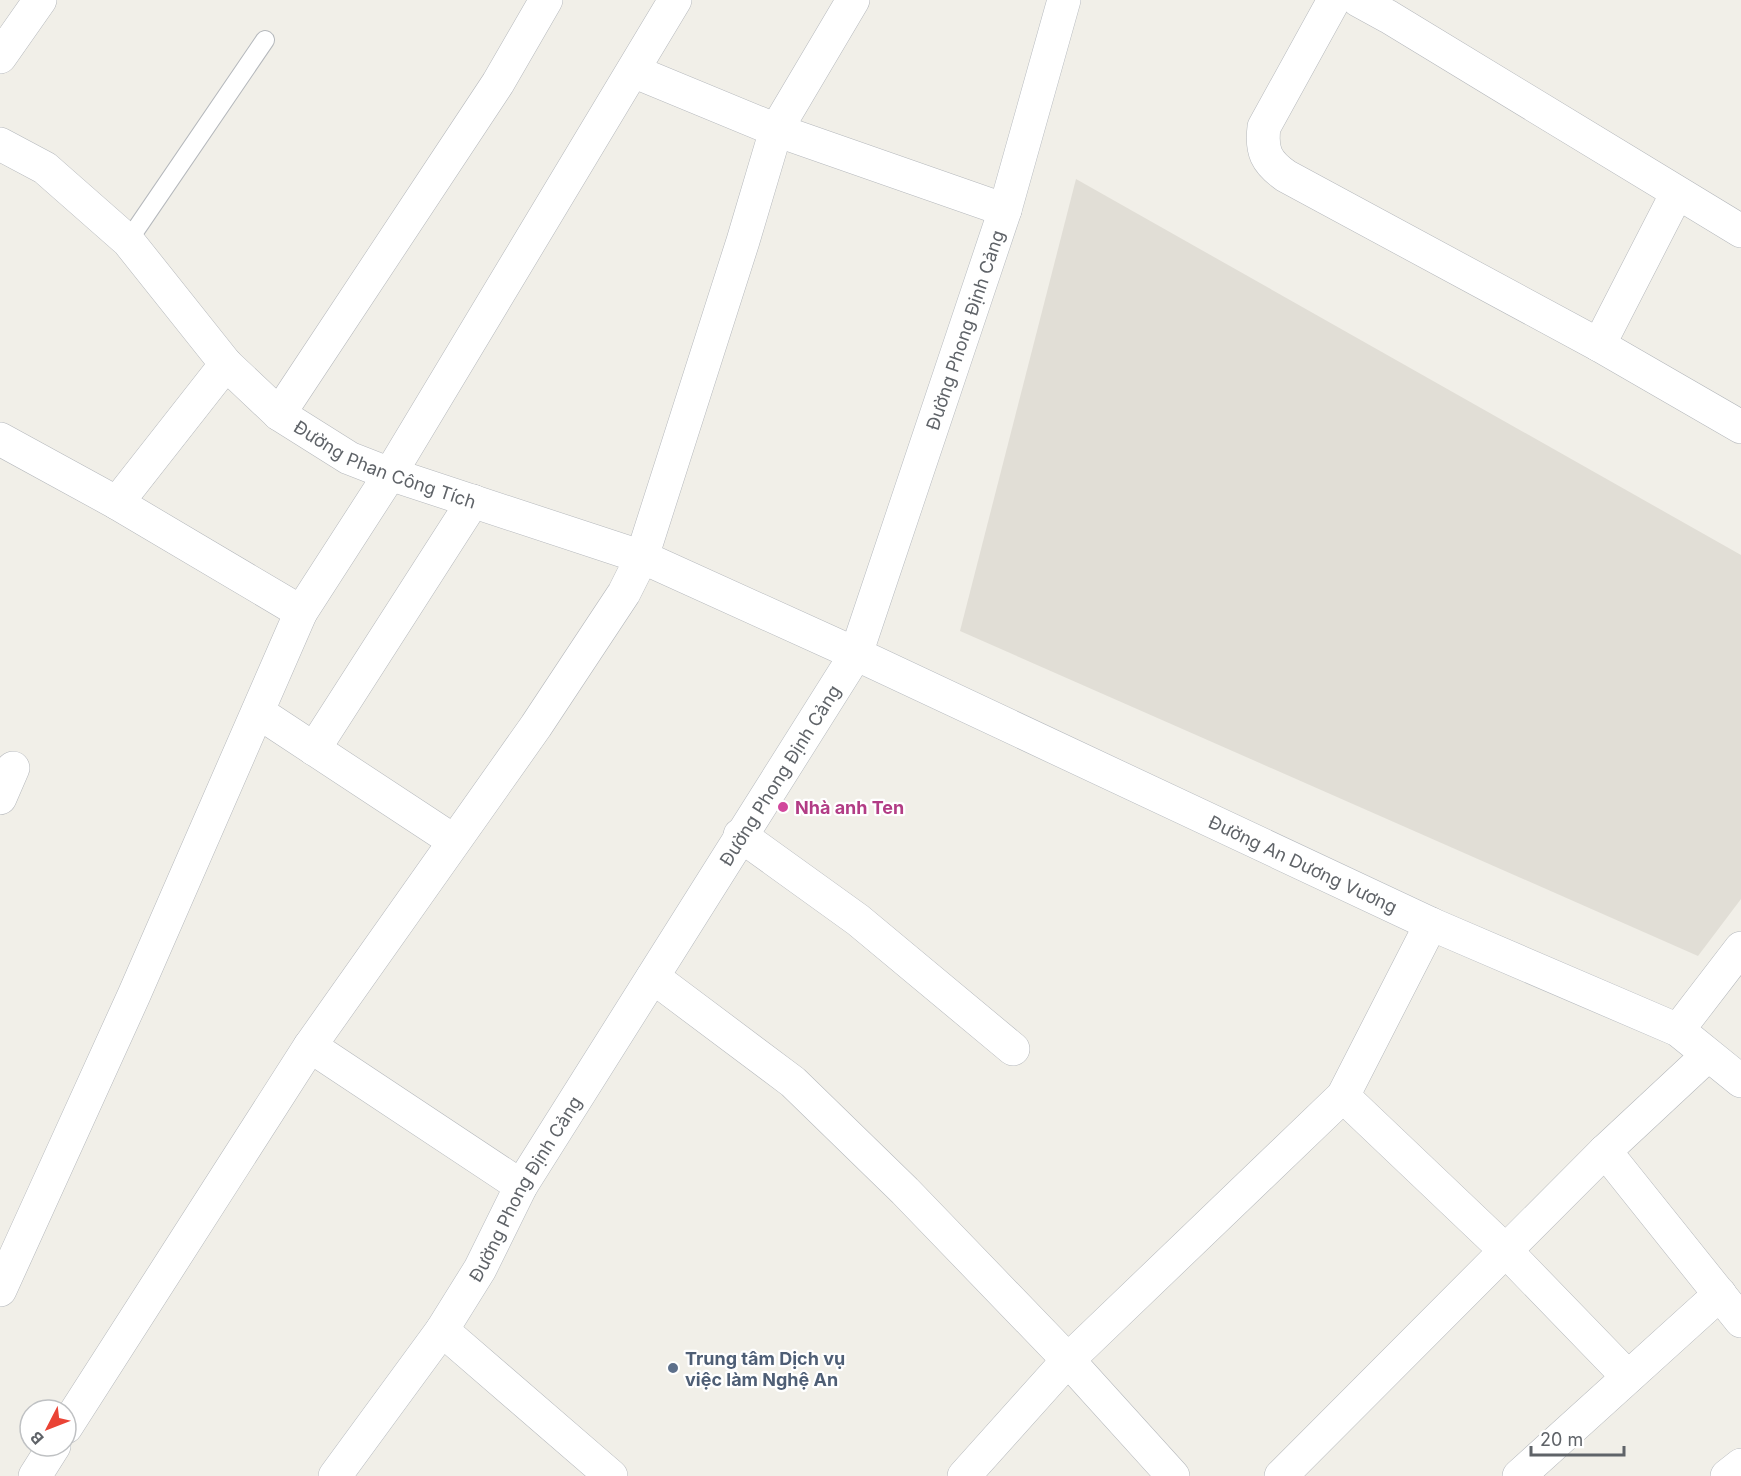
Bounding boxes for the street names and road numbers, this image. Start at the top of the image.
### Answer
street label: Đường Phong Định Cảng [921,227,1008,433]
street label: Đường Phan Công Tích [290,416,479,512]
street label: Đường Phong Định Cảng [715,681,844,869]
street label: Đường An Dương Vương [1206,811,1401,917]
street label: Đường Phong Định Cảng [464,1092,585,1285]

